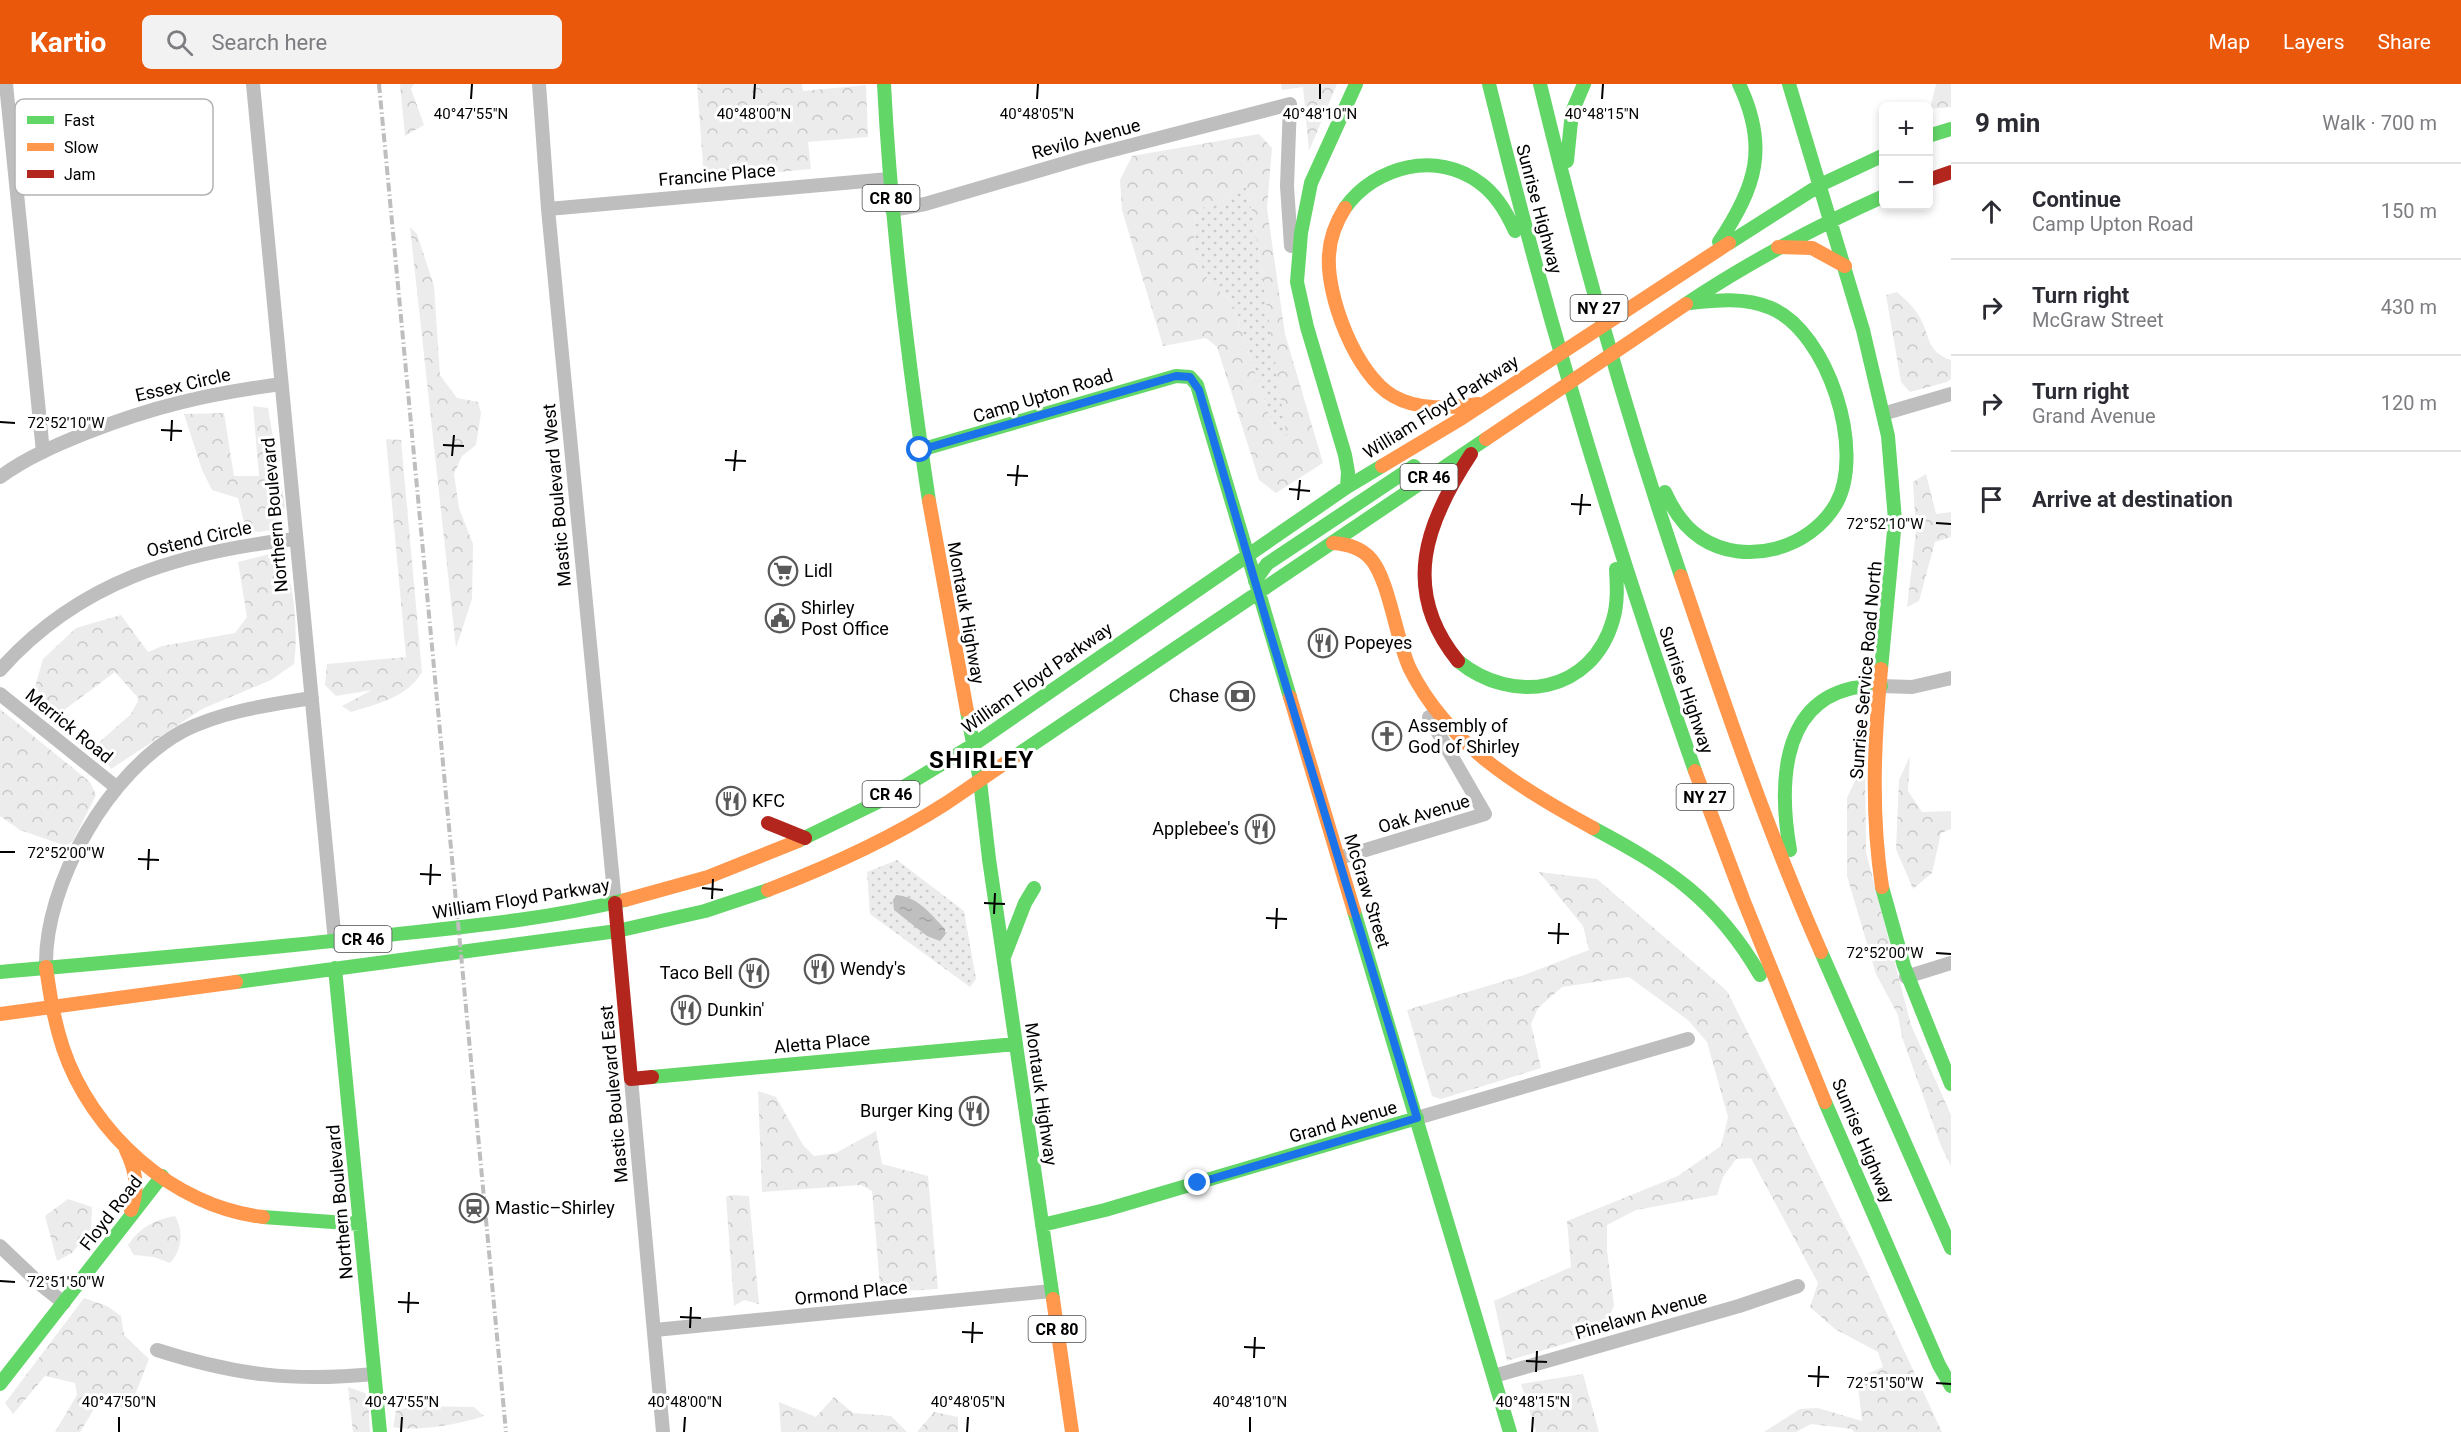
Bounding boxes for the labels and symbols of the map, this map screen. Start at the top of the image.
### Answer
legend [15,99,213,195]
text: 40°47'55"N [434,105,508,123]
text: 40°48'00"N [717,105,791,123]
text: 40°48'05"N [1000,105,1074,123]
text: 40°48'10"N [1283,105,1357,123]
text: 40°48'15"N [1565,105,1639,123]
text: Fast [64,111,95,130]
street label: Revilo Avenue [1029,114,1142,163]
text: Slow [64,138,99,157]
street label: Sunrise Highway [1512,142,1567,276]
street label: Francine Place [658,159,776,190]
text: Jam [64,165,96,184]
road number: CR 80 [862,185,920,211]
road number: NY 27 [1570,295,1628,321]
street label: William Floyd Parkway [1359,350,1523,463]
street label: Essex Circle [133,363,233,406]
street label: Camp Upton Road [970,364,1115,427]
street label: Mastic Boulevard West [538,403,575,587]
text: 72°52'10"W [28,414,104,432]
route start [906,436,932,462]
street label: Northern Boulevard [257,437,292,593]
road number: CR 46 [1400,464,1458,490]
text: 72°52'10"W [1847,515,1923,533]
street label: Ostend Circle [144,516,253,561]
street label: Montauk Highway [944,540,989,686]
supermarket icon: Lidl [767,555,799,587]
place label: Lidl [804,560,833,581]
street label: Sunrise Service Road North [1846,560,1885,780]
place label: Shirley Post Office [801,597,889,639]
public building icon: Shirley Post Office [764,602,796,634]
street label: William Floyd Parkway [957,617,1116,738]
street label: Sunrise Highway [1655,623,1718,757]
restaurant icon: Popeyes [1307,627,1339,659]
place label: Popeyes [1344,632,1412,653]
bank icon: Chase [1224,680,1256,712]
street label: Merrick Road [21,684,117,767]
place label: Chase [1169,685,1219,706]
place label: Assembly of God of Shirley [1408,715,1520,757]
church icon: Assembly of God of Shirley [1371,720,1403,752]
district label: SHIRLEY [929,746,1035,774]
road number: CR 46 [862,781,920,807]
road number: NY 27 [1676,784,1734,810]
restaurant icon: KFC [715,785,747,817]
place label: KFC [752,790,785,811]
street label: Oak Avenue [1376,790,1472,837]
restaurant icon: Applebee's [1244,813,1276,845]
place label: Applebee's [1152,818,1239,839]
street label: McGraw Street [1340,831,1395,951]
text: 72°52'00"W [28,844,104,862]
street label: William Floyd Parkway [431,874,611,923]
road number: CR 46 [334,926,392,952]
text: 72°52'00"W [1847,944,1923,962]
restaurant icon: Wendy's [803,953,835,985]
restaurant icon: Taco Bell [738,957,770,989]
place label: Wendy's [840,958,906,979]
place label: Taco Bell [660,962,733,983]
restaurant icon: Dunkin' [670,994,702,1026]
place label: Dunkin' [707,999,764,1020]
street label: Mastic Boulevard East [595,1004,632,1184]
street label: Montauk Highway [1021,1021,1062,1167]
street label: Aletta Place [773,1028,871,1057]
street label: Sunrise Highway [1828,1075,1899,1207]
restaurant icon: Burger King [958,1095,990,1127]
street label: Grand Avenue [1287,1096,1399,1147]
place label: Burger King [860,1100,953,1121]
street label: Northern Boulevard [322,1124,357,1280]
route end [1184,1169,1210,1195]
street label: Floyd Road [75,1171,146,1254]
station icon: Mastic–Shirley [458,1192,490,1224]
place label: Mastic–Shirley [495,1197,615,1218]
text: 72°51'50"W [28,1273,104,1291]
street label: Ormond Place [793,1276,909,1309]
street label: Pinelawn Avenue [1573,1286,1709,1343]
road number: CR 80 [1028,1316,1086,1342]
text: 72°51'50"W [1847,1374,1923,1392]
text: 40°47'50"N [82,1393,156,1411]
text: 40°47'55"N [365,1393,439,1411]
text: 40°48'00"N [648,1393,722,1411]
text: 40°48'05"N [931,1393,1005,1411]
text: 40°48'10"N [1213,1393,1287,1411]
text: 40°48'15"N [1496,1393,1570,1411]

